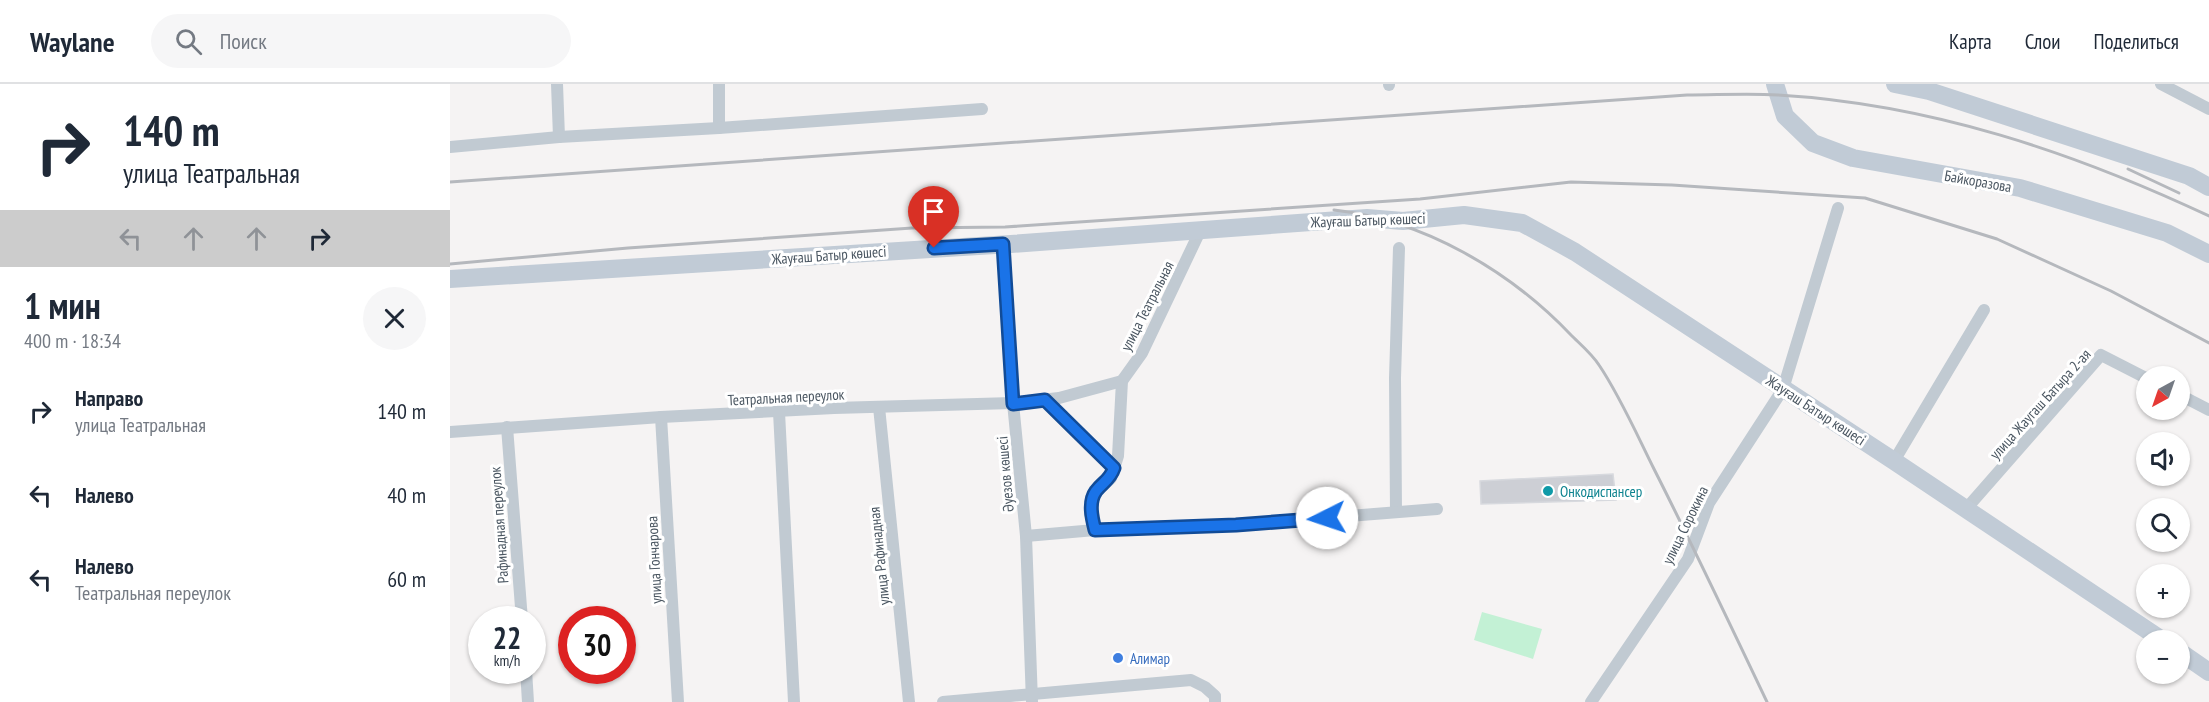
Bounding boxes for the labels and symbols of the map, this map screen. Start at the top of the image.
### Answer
street label: Байкоразова [1943,166,2013,196]
pin [908,186,959,248]
street label: Жауғаш Батыр көшесі [1309,208,1426,232]
street label: Жауғаш Батыр көшесі [770,242,887,269]
street label: улица Театральная [1116,258,1178,354]
street label: улица Жаугаш Батыра 2-ая [1985,345,2095,463]
north arrow [2136,366,2190,420]
street label: Жауғаш Батыр көшесі [1762,370,1869,449]
street label: Театральная переулок [727,384,845,410]
street label: Әуезов көшесі [992,435,1018,513]
street label: Рафинадная переулок [485,466,513,584]
place label: Онкодиспансер [1560,482,1642,501]
street label: улица Сорокина [1658,483,1712,567]
marker: Онкодиспансер [1541,484,1555,498]
position arrow [1295,486,1359,550]
street label: улица Рафинадная [864,506,894,606]
street label: улица Гончарова [642,516,666,604]
speed limit sign: 30 [558,606,636,684]
place label: Алимар [1130,649,1170,668]
marker: Алимар [1111,651,1125,665]

